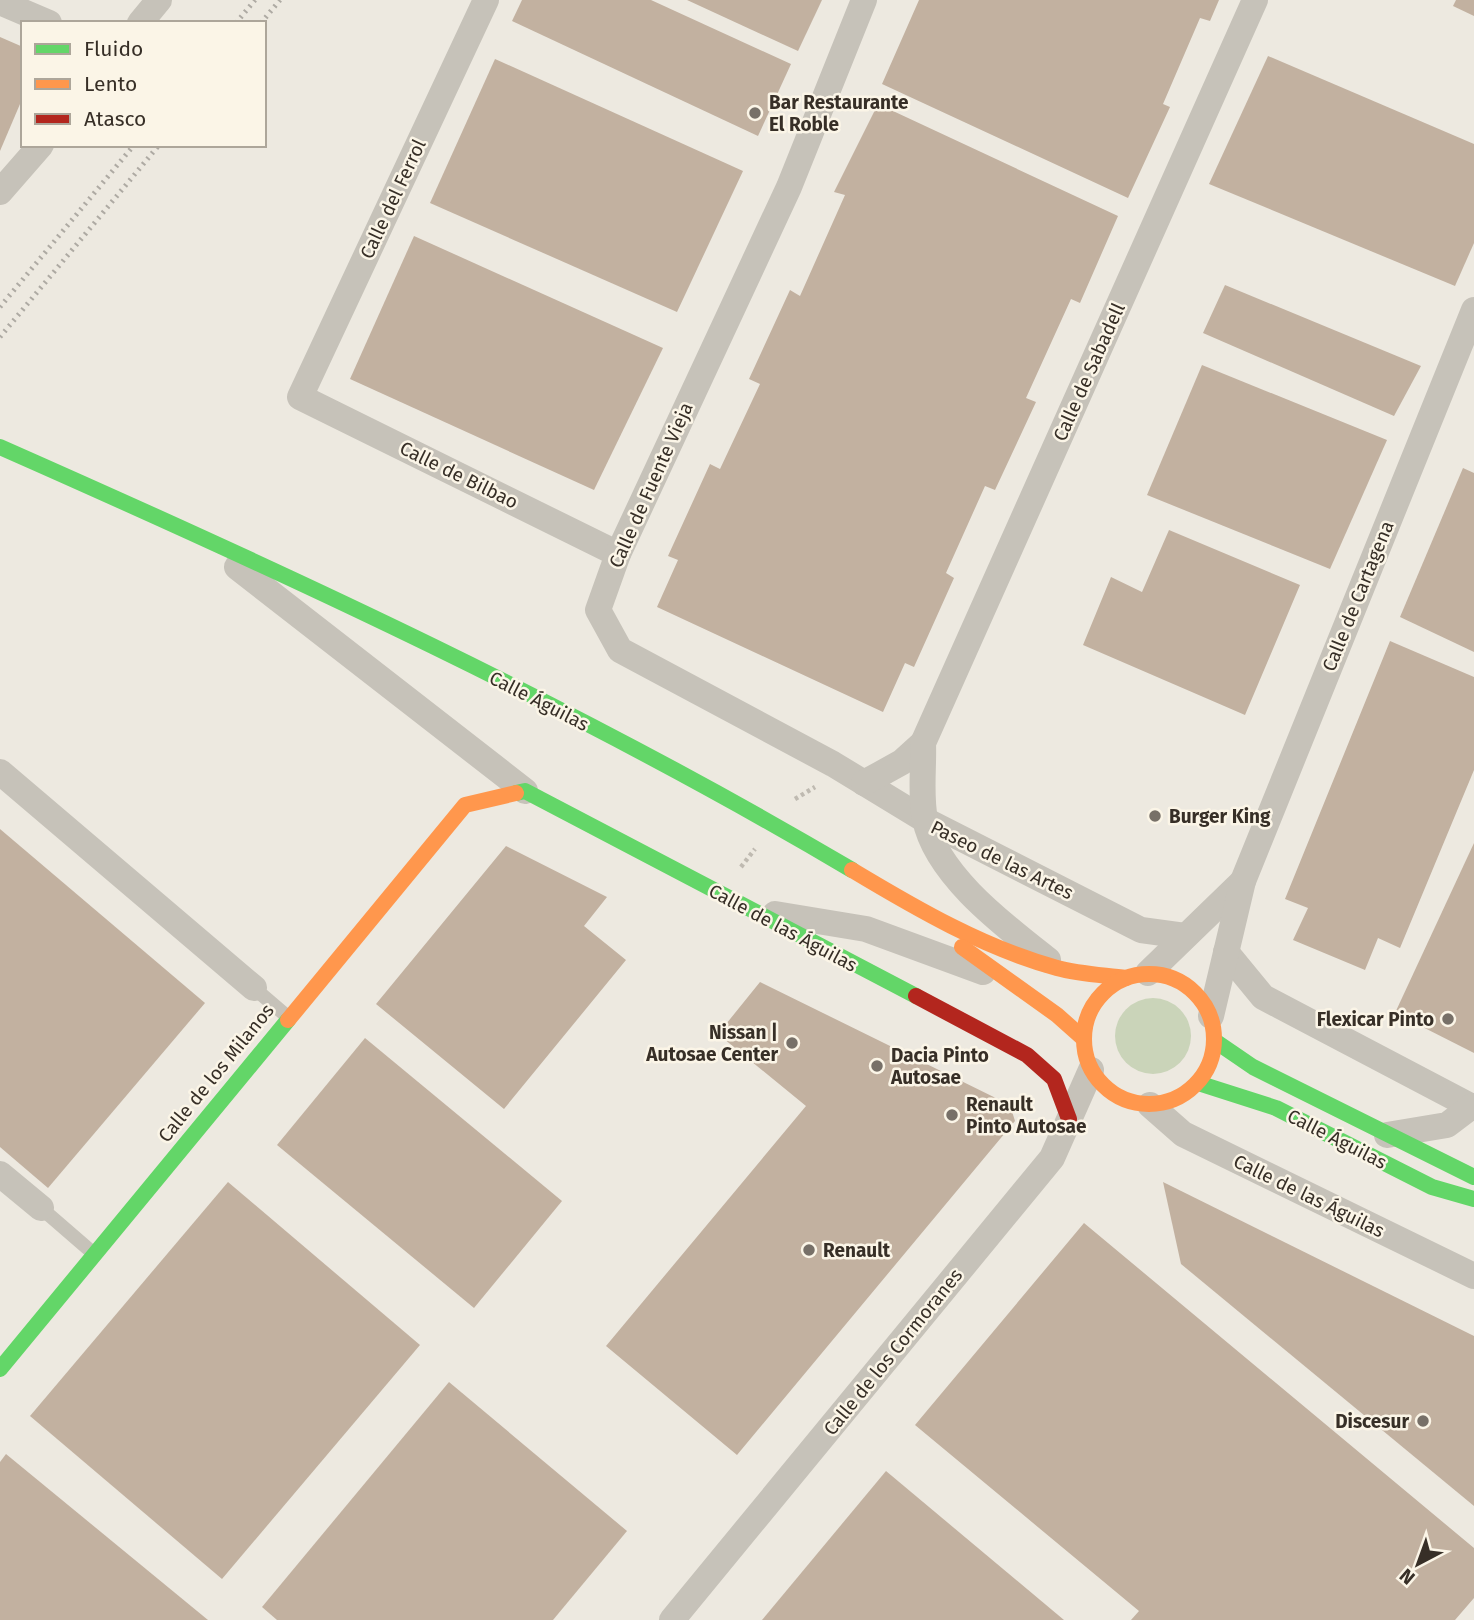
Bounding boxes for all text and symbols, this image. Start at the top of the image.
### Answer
legend [21,21,266,147]
text: Fluido [84,36,143,62]
text: Lento [84,71,137,97]
place label: Bar Restaurante El Roble [769,91,909,136]
marker: Bar Restaurante El Roble [747,105,763,121]
text: Atasco [84,106,146,132]
street label: Calle del Ferrol [355,135,431,262]
street label: Calle de Sabadell [1048,299,1130,445]
street label: Calle de Fuente Vieja [604,399,698,571]
street label: Calle de Bilbao [396,436,522,514]
street label: Calle de Cartagena [1317,517,1399,675]
street label: Calle Águilas [485,666,593,736]
place label: Burger King [1169,805,1271,828]
marker: Burger King [1147,808,1163,824]
street label: Paseo de las Artes [927,816,1077,905]
street label: Calle de las Águilas [705,879,861,977]
street label: Calle de los Milanos [153,999,279,1147]
place label: Flexicar Pinto [1317,1008,1434,1031]
marker: Flexicar Pinto [1440,1011,1456,1027]
place label: Nissan | Autosae Center [645,1021,778,1066]
marker: Nissan | Autosae Center [784,1035,800,1051]
place label: Dacia Pinto Autosae [890,1044,989,1089]
marker: Dacia Pinto Autosae [869,1058,885,1074]
place label: Renault Pinto Autosae [966,1093,1086,1138]
street label: Calle Águilas [1283,1104,1391,1174]
marker: Renault Pinto Autosae [944,1107,960,1123]
street label: Calle de las Águilas [1230,1150,1388,1243]
place label: Renault [823,1239,891,1262]
marker: Renault [801,1242,817,1258]
street label: Calle de los Cormoranes [819,1264,967,1440]
place label: Discesur [1335,1410,1409,1433]
marker: Discesur [1415,1413,1431,1429]
north arrow [1383,1529,1453,1599]
text: N [1395,1564,1419,1589]

